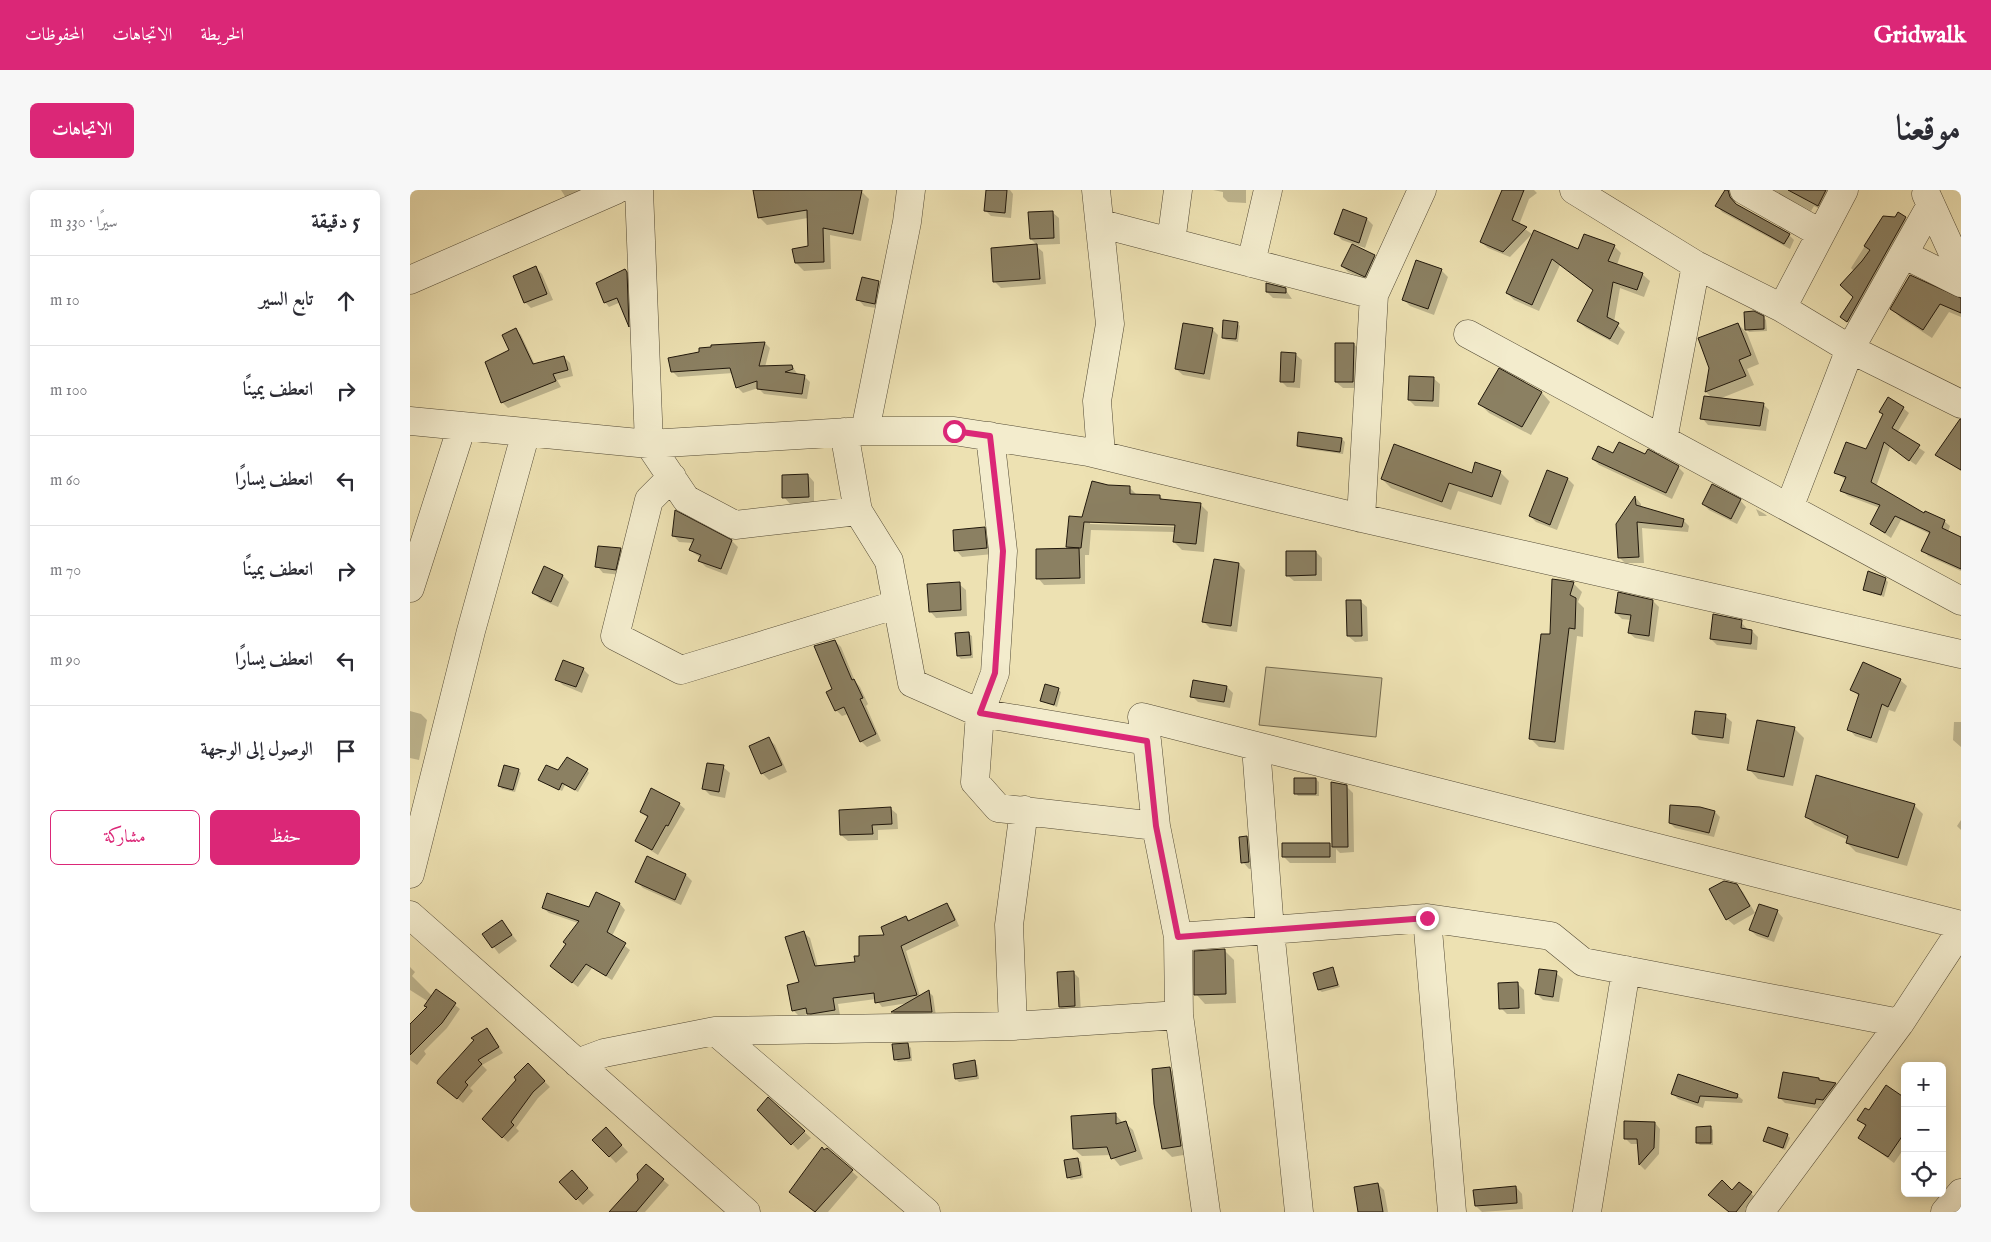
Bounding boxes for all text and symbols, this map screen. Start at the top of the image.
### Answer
text: Gridwalk [1874,20,1966,51]
text: المحفوظات [25,24,84,47]
text: الاتجاهات [112,24,172,47]
text: الخريطة [200,24,244,47]
button: الاتجاهات [30,103,134,158]
text: موقعنا [1896,107,1961,152]
text: 5 دقيقة [311,209,360,236]
text: سيرًا · 330 m [50,213,118,233]
icon: ahead [332,287,360,315]
text: تابع السير [259,288,313,312]
text: 10 m [50,291,80,311]
icon: right [332,377,360,405]
text: انعطف يمينًا [243,378,313,402]
text: 100 m [50,381,87,401]
route start [943,420,966,443]
icon: left [332,467,360,495]
text: انعطف يسارًا [235,468,313,492]
text: 60 m [50,471,80,491]
icon: right [332,557,360,585]
text: انعطف يمينًا [243,558,313,582]
text: 70 m [50,561,81,581]
icon: left [332,647,360,675]
text: انعطف يسارًا [235,648,313,672]
text: 90 m [50,651,81,671]
icon: arrive [332,737,360,765]
text: الوصول إلى الوجهة [201,738,313,762]
button: مشاركة [50,810,200,865]
button: حفظ [210,810,360,865]
route end [1416,907,1439,930]
map controls [1901,1062,1946,1197]
button: + [1901,1062,1946,1107]
button: − [1901,1107,1946,1152]
button: locate [1901,1152,1946,1197]

